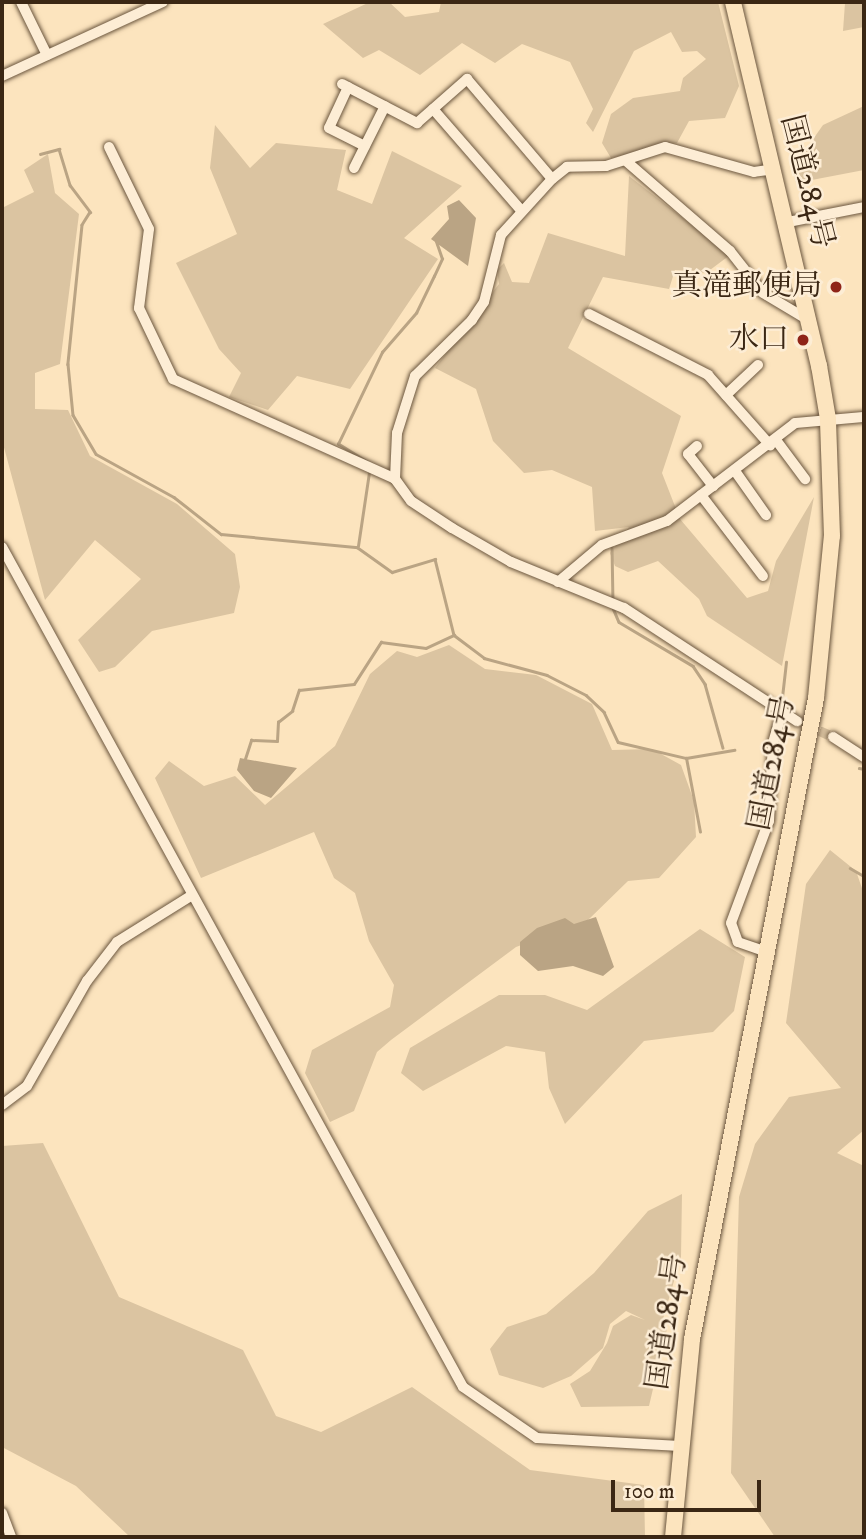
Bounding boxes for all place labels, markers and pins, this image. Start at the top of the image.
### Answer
place label: 真滝郵便局 [672,269,822,305]
marker: 真滝郵便局 [828,279,844,295]
place label: 水口 [729,322,789,358]
marker: 水口 [795,332,811,348]

